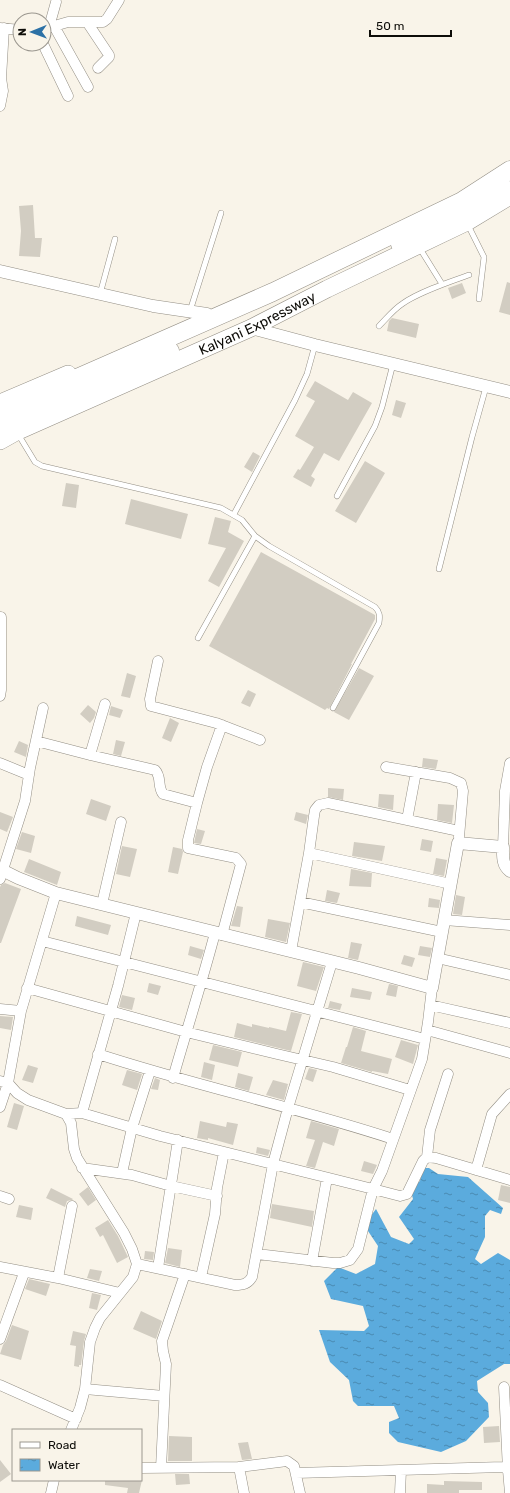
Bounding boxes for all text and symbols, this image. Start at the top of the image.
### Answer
north arrow [12,12,52,52]
scale bar [370,12,451,38]
text: 50 m [376,19,404,33]
text: N [16,28,29,36]
street label: Kalyani Expressway [196,288,319,359]
legend [12,1429,142,1481]
text: Road [48,1438,76,1452]
text: Water [48,1458,80,1472]

